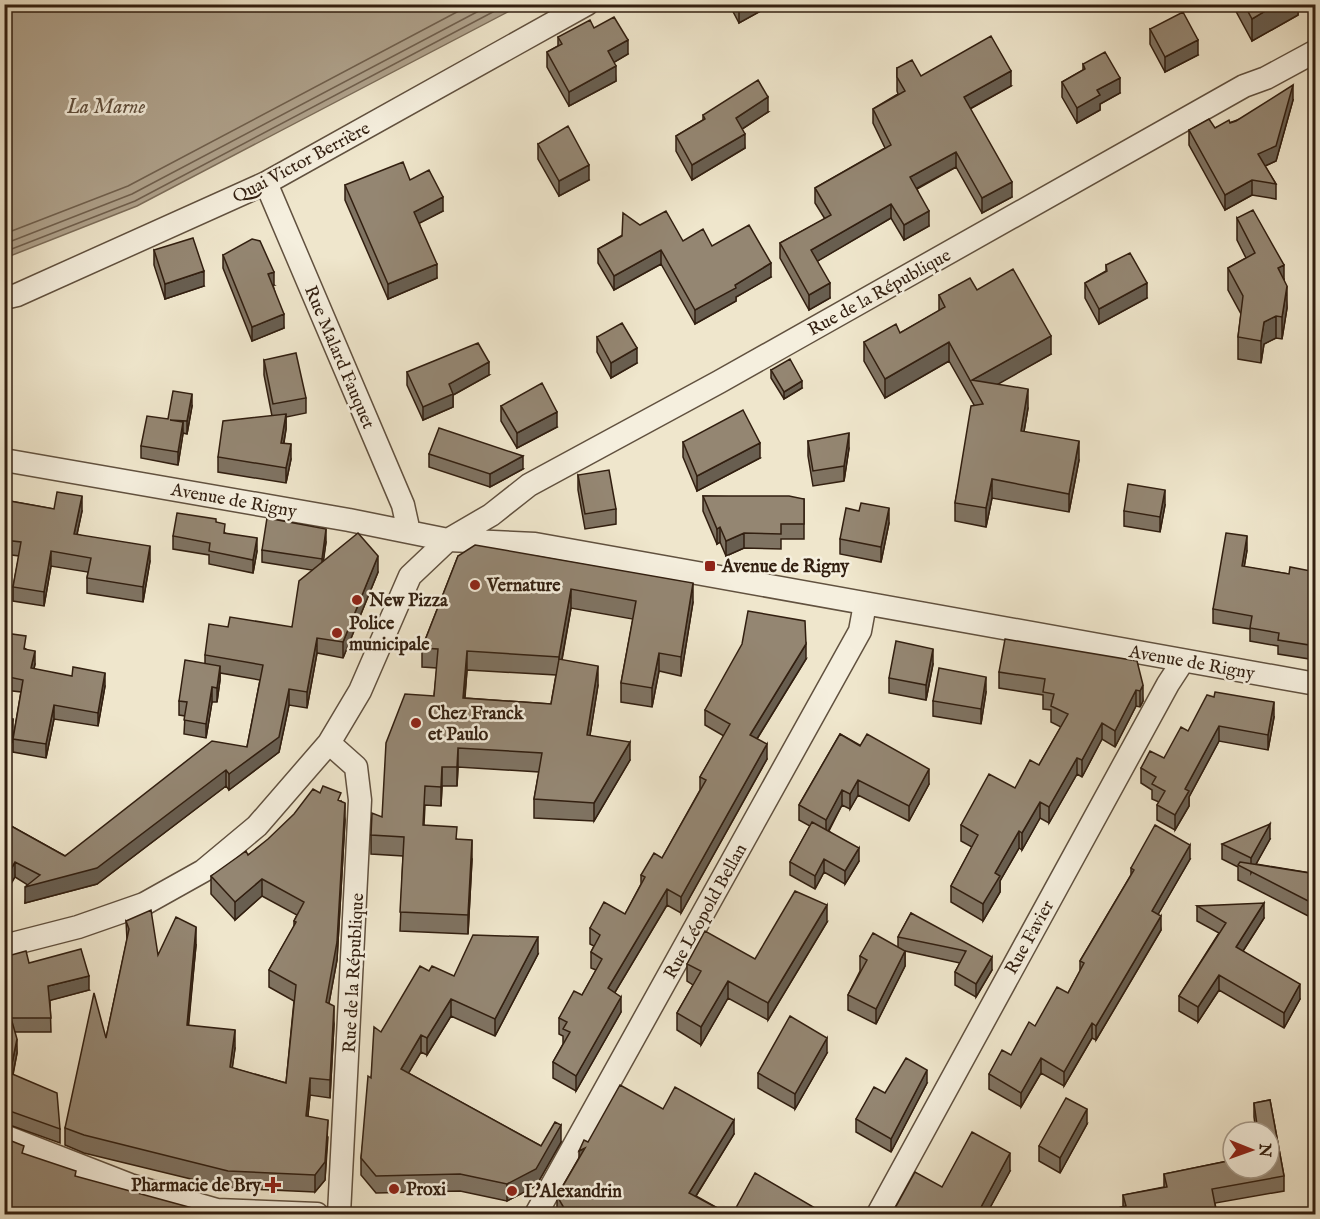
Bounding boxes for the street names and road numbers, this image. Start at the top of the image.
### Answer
street label: Quai Victor Berrière [229,117,374,209]
street label: Rue de la République [804,244,955,342]
street label: Rue Malard Fauquet [298,282,379,433]
street label: Avenue de Rigny [168,479,299,524]
street label: Avenue de Rigny [1126,641,1257,686]
street label: Rue Léopold Bellan [660,840,753,983]
street label: Rue de la République [339,893,370,1054]
street label: Rue Favier [1001,896,1060,979]

